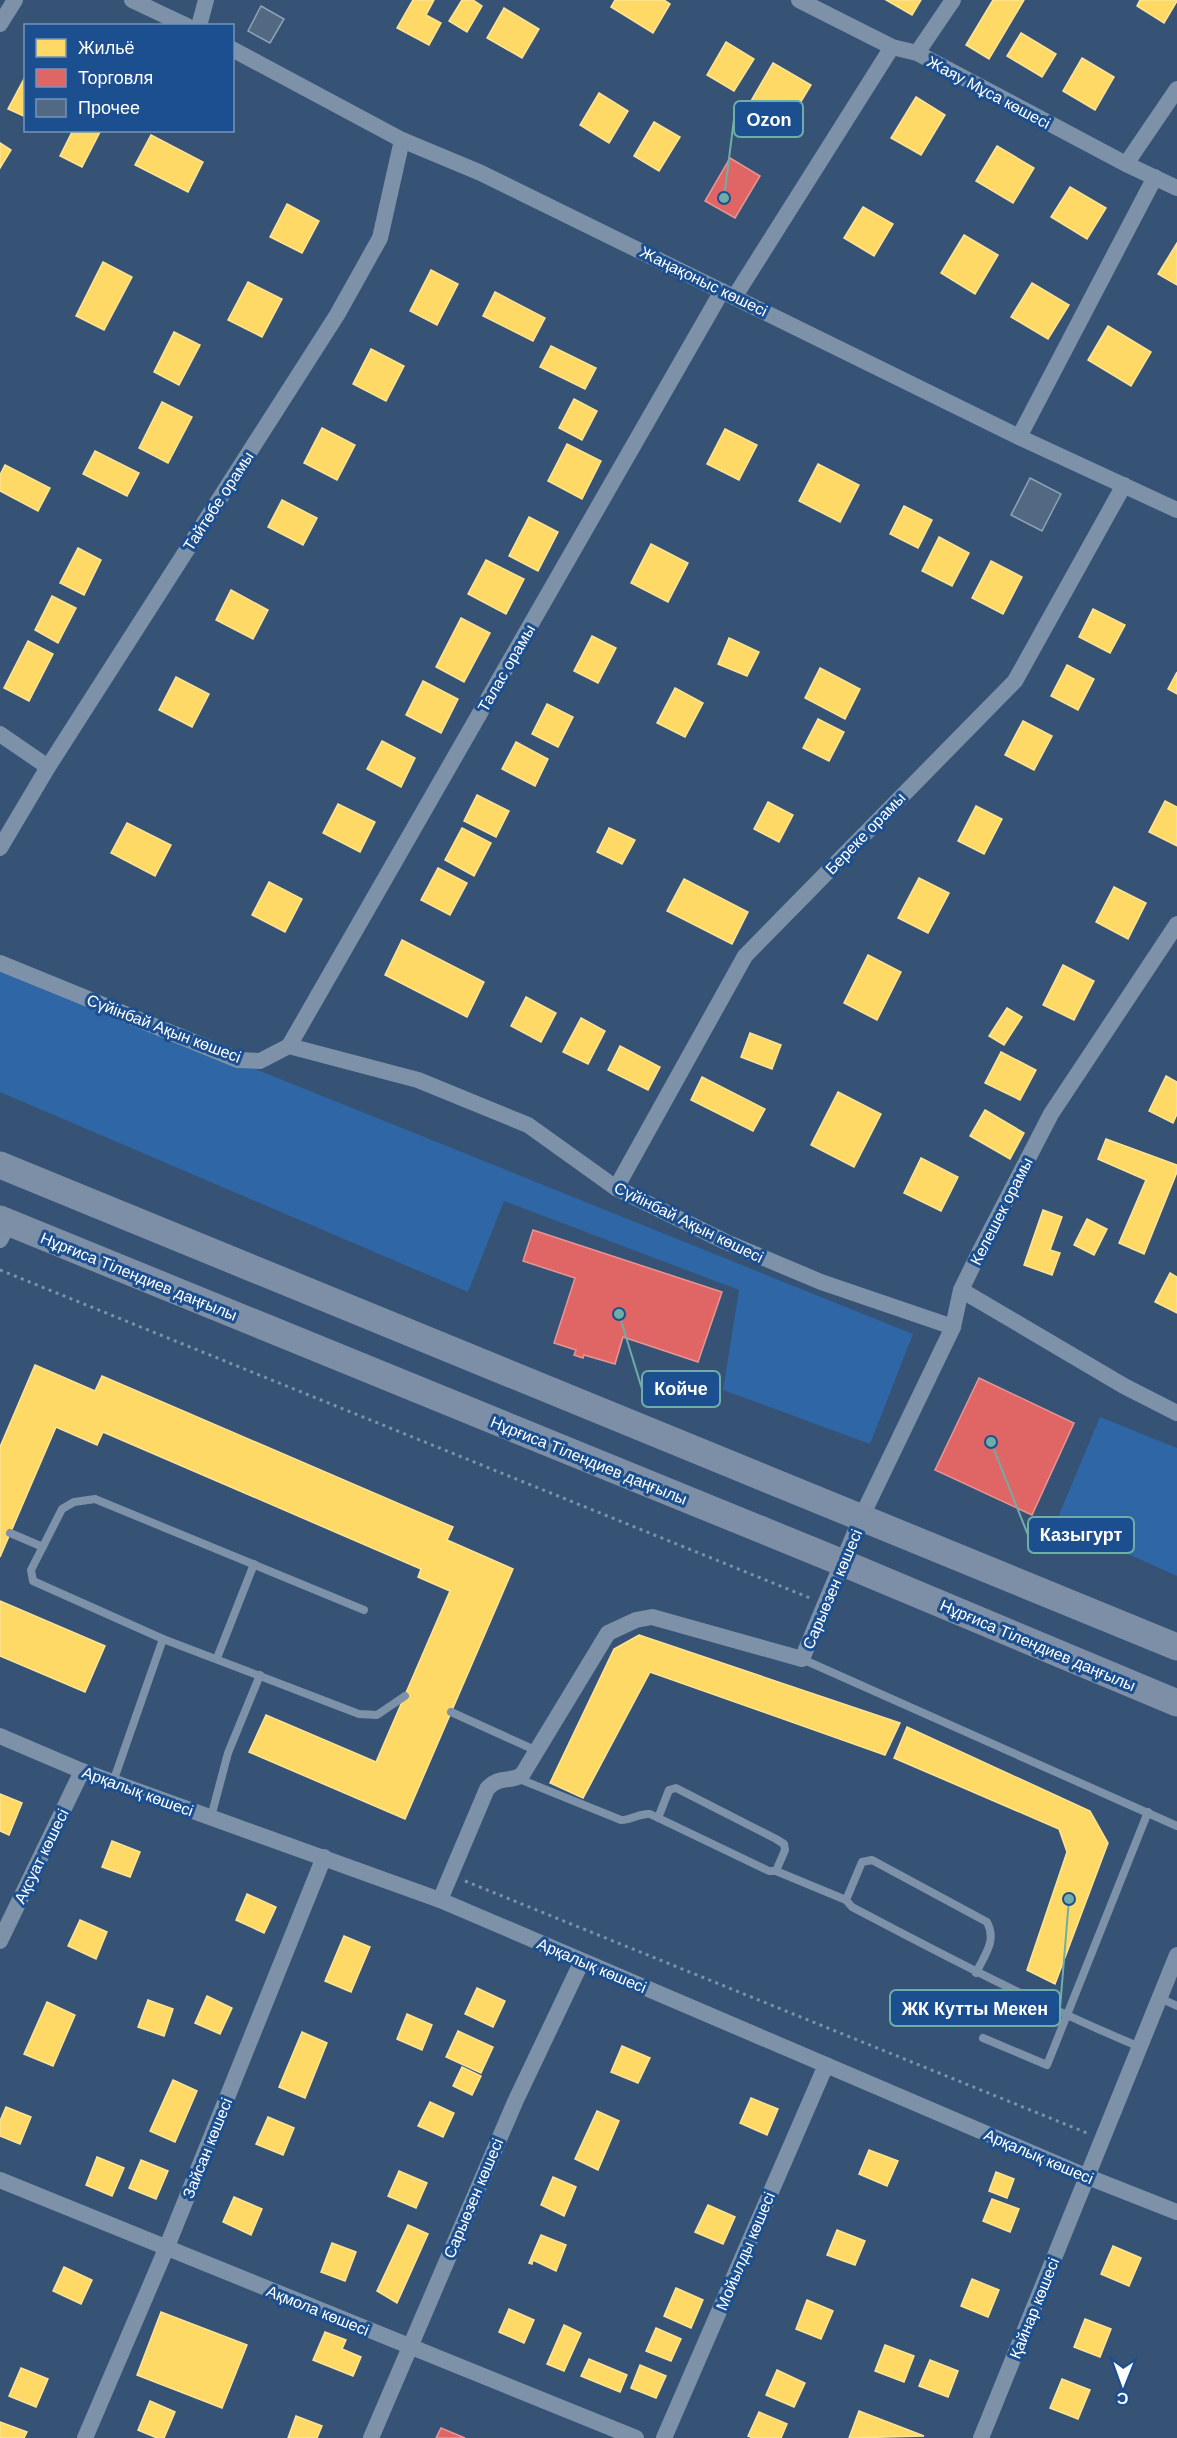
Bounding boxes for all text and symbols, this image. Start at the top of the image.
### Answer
legend [24,24,234,132]
text: Жильё [78,38,135,58]
street label: Жаяу Мұса көшесі [924,53,1053,132]
text: Торговля [78,68,153,88]
text: Прочее [78,98,140,118]
callout: Ozon [734,101,803,137]
text: Ozon [747,110,792,130]
street label: Жаңақоныс көшесі [637,243,770,320]
street label: Тайтөбе орамы [180,449,257,554]
street label: Талас орамы [475,622,538,715]
street label: Береке орамы [822,789,909,878]
street label: Сүйінбай Ақын көшесі [84,991,243,1066]
street label: Келешек орамы [967,1155,1036,1268]
street label: Сүйінбай Ақын көшесі [612,1179,766,1266]
street label: Нұрғиса Тілендиев даңғылы [38,1229,240,1324]
callout: Койче [642,1371,720,1407]
text: Койче [654,1379,708,1399]
street label: Нұрғиса Тілендиев даңғылы [488,1413,690,1508]
callout: Казыгурт [1028,1517,1134,1553]
text: Казыгурт [1040,1525,1122,1545]
street label: Сарыөзен көшесі [800,1527,865,1652]
street label: Нұрғиса Тілендиев даңғылы [938,1597,1138,1694]
street label: Арқалық көшесі [80,1763,196,1819]
street label: Ақсуат көшесі [11,1806,72,1906]
street label: Арқалық көшесі [535,1935,649,1996]
callout: ЖК Кутты Мекен [890,1990,1060,2026]
text: ЖК Кутты Мекен [901,1999,1048,2019]
street label: Зайсан көшесі [180,2095,235,2201]
street label: Арқалық көшесі [982,2126,1096,2187]
street label: Сарыөзен көшесі [441,2136,506,2261]
street label: Мойылды көшесі [713,2190,778,2313]
street label: Қайнар көшесі [1006,2255,1062,2361]
street label: Ақмола көшесі [264,2282,372,2339]
north arrow [1093,2354,1153,2414]
text: С [1116,2390,1129,2407]

